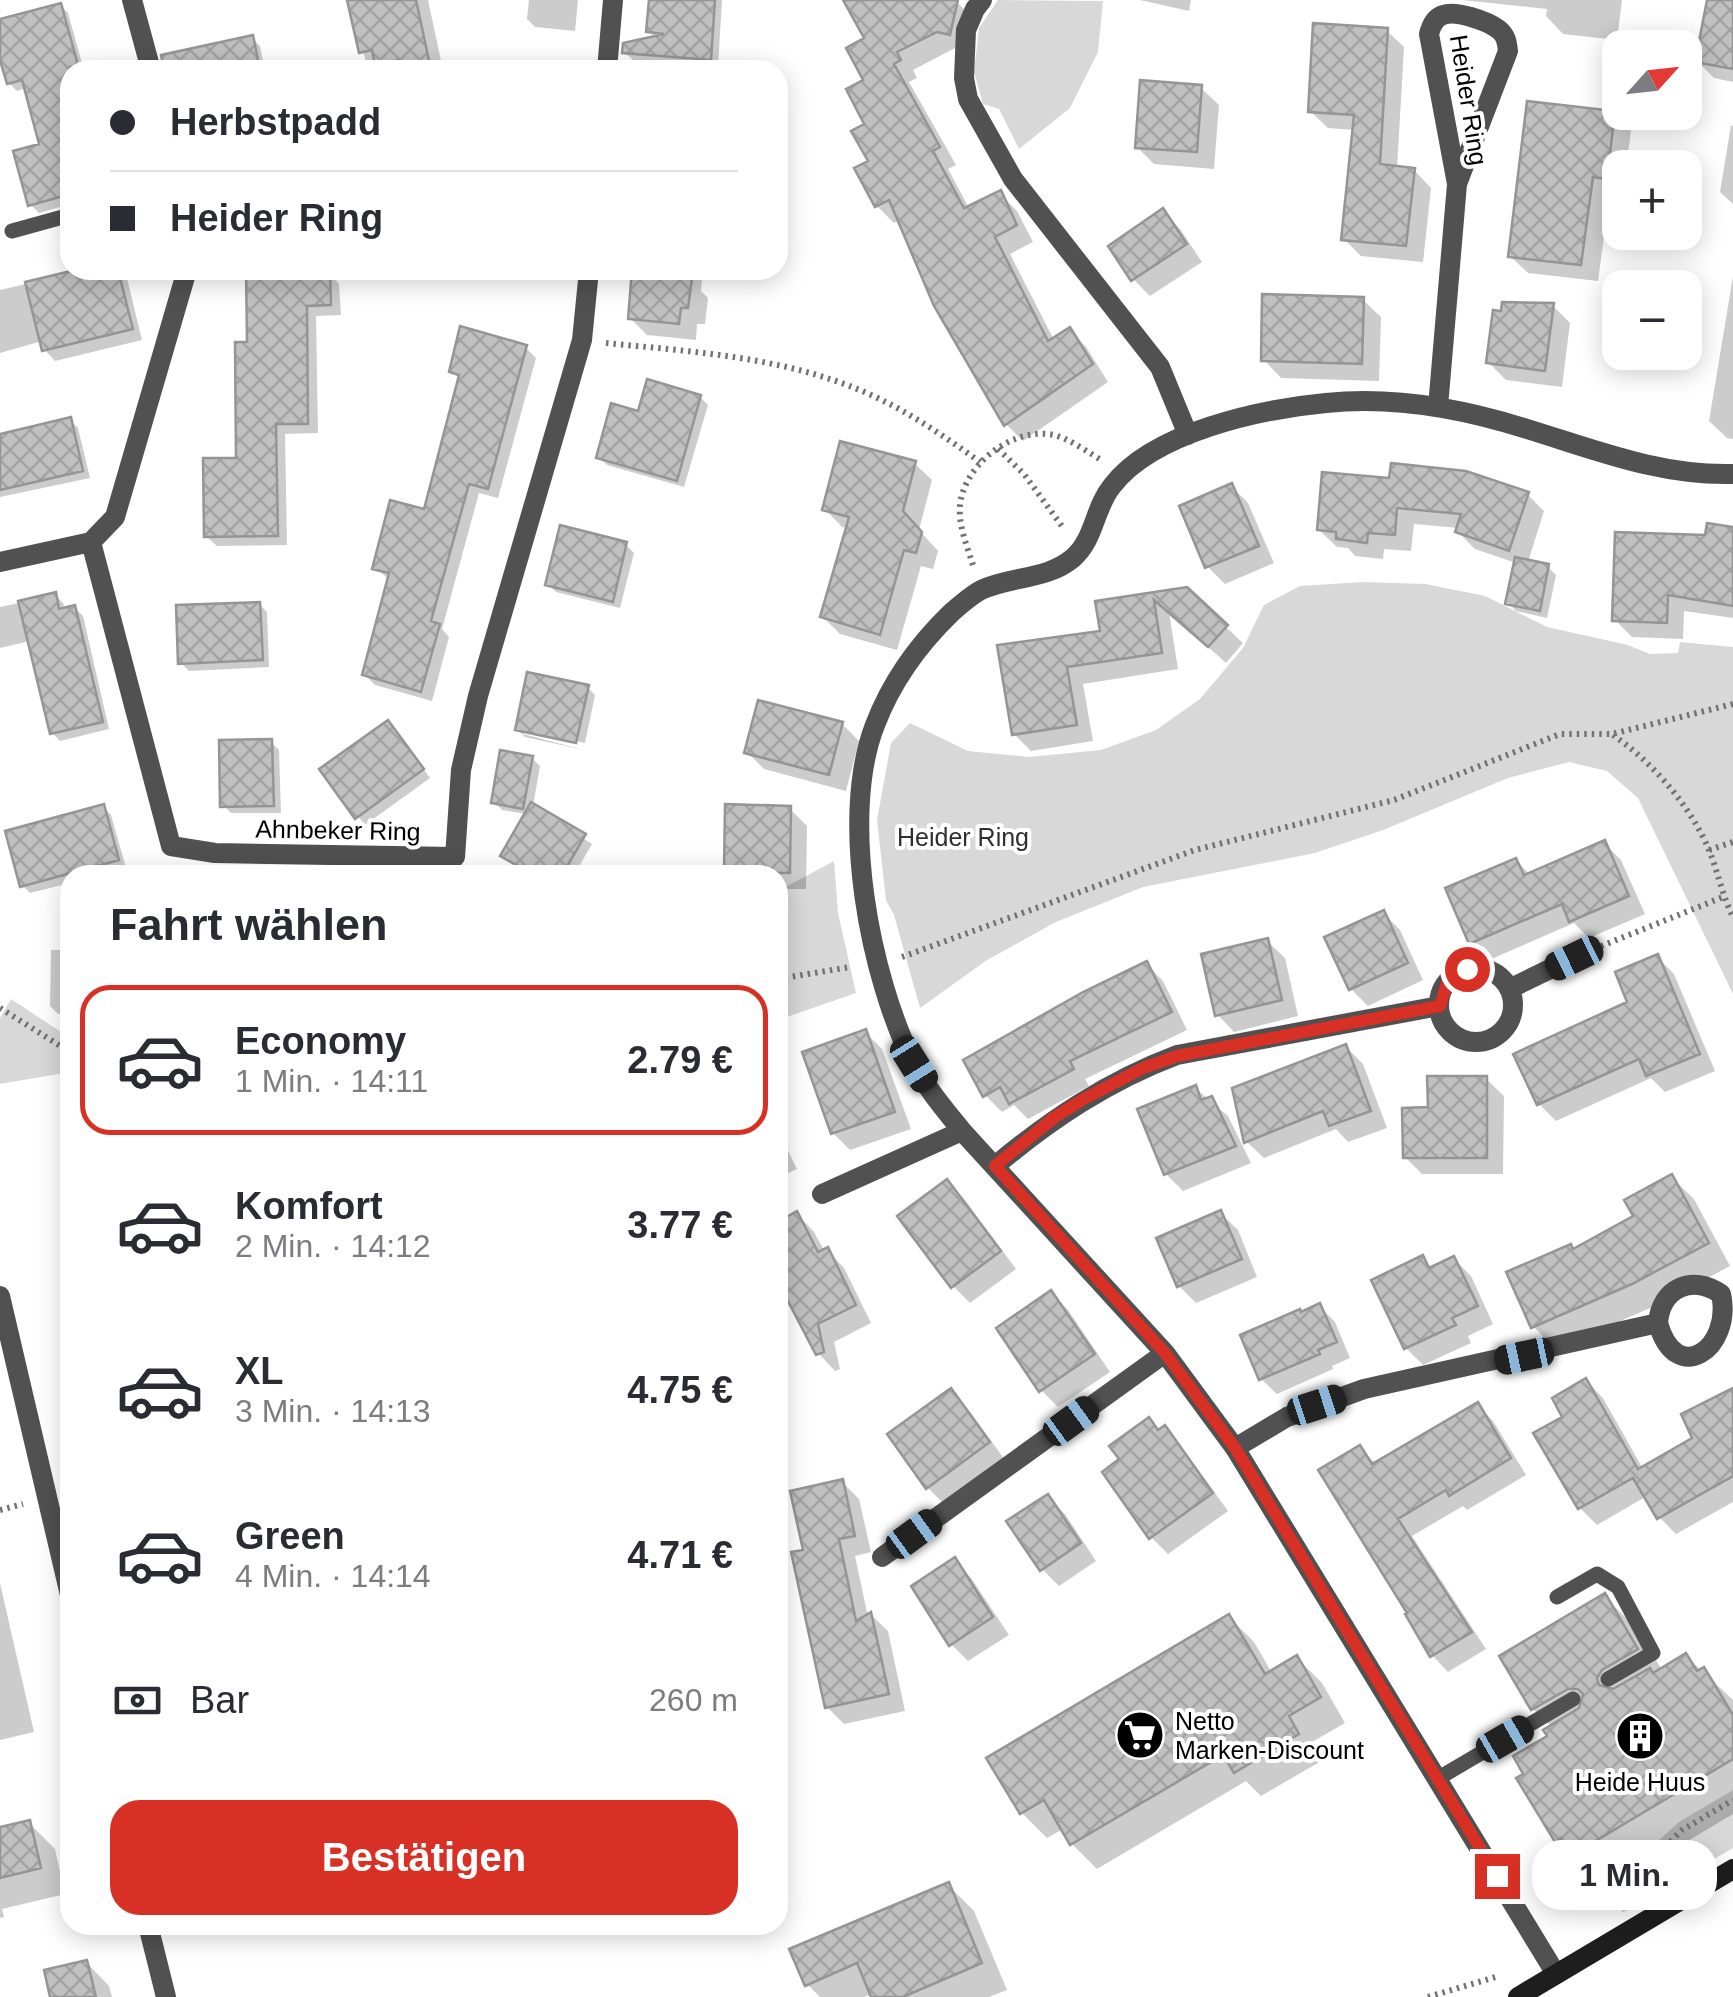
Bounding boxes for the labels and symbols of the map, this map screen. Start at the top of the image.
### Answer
north arrow [1602,30,1702,130]
street label: Heider Ring [1445,33,1493,167]
street label: Ahnbeker Ring [255,815,421,845]
park label: Heider Ring [897,823,1029,851]
car [1540,931,1608,985]
route start [1445,947,1490,992]
car [885,1031,943,1097]
car [1492,1335,1556,1377]
car [1284,1381,1350,1429]
car [1038,1391,1104,1451]
car [881,1504,947,1564]
place label: Netto Marken-Discount [1175,1707,1364,1764]
supermarket icon: Netto Marken-Discount [1114,1709,1166,1761]
building icon: Heide Huus [1614,1710,1666,1762]
car [1472,1711,1538,1767]
place label: Heide Huus [1575,1768,1705,1796]
callout: 1 Min. [1532,1841,1717,1911]
route end [1475,1854,1520,1899]

